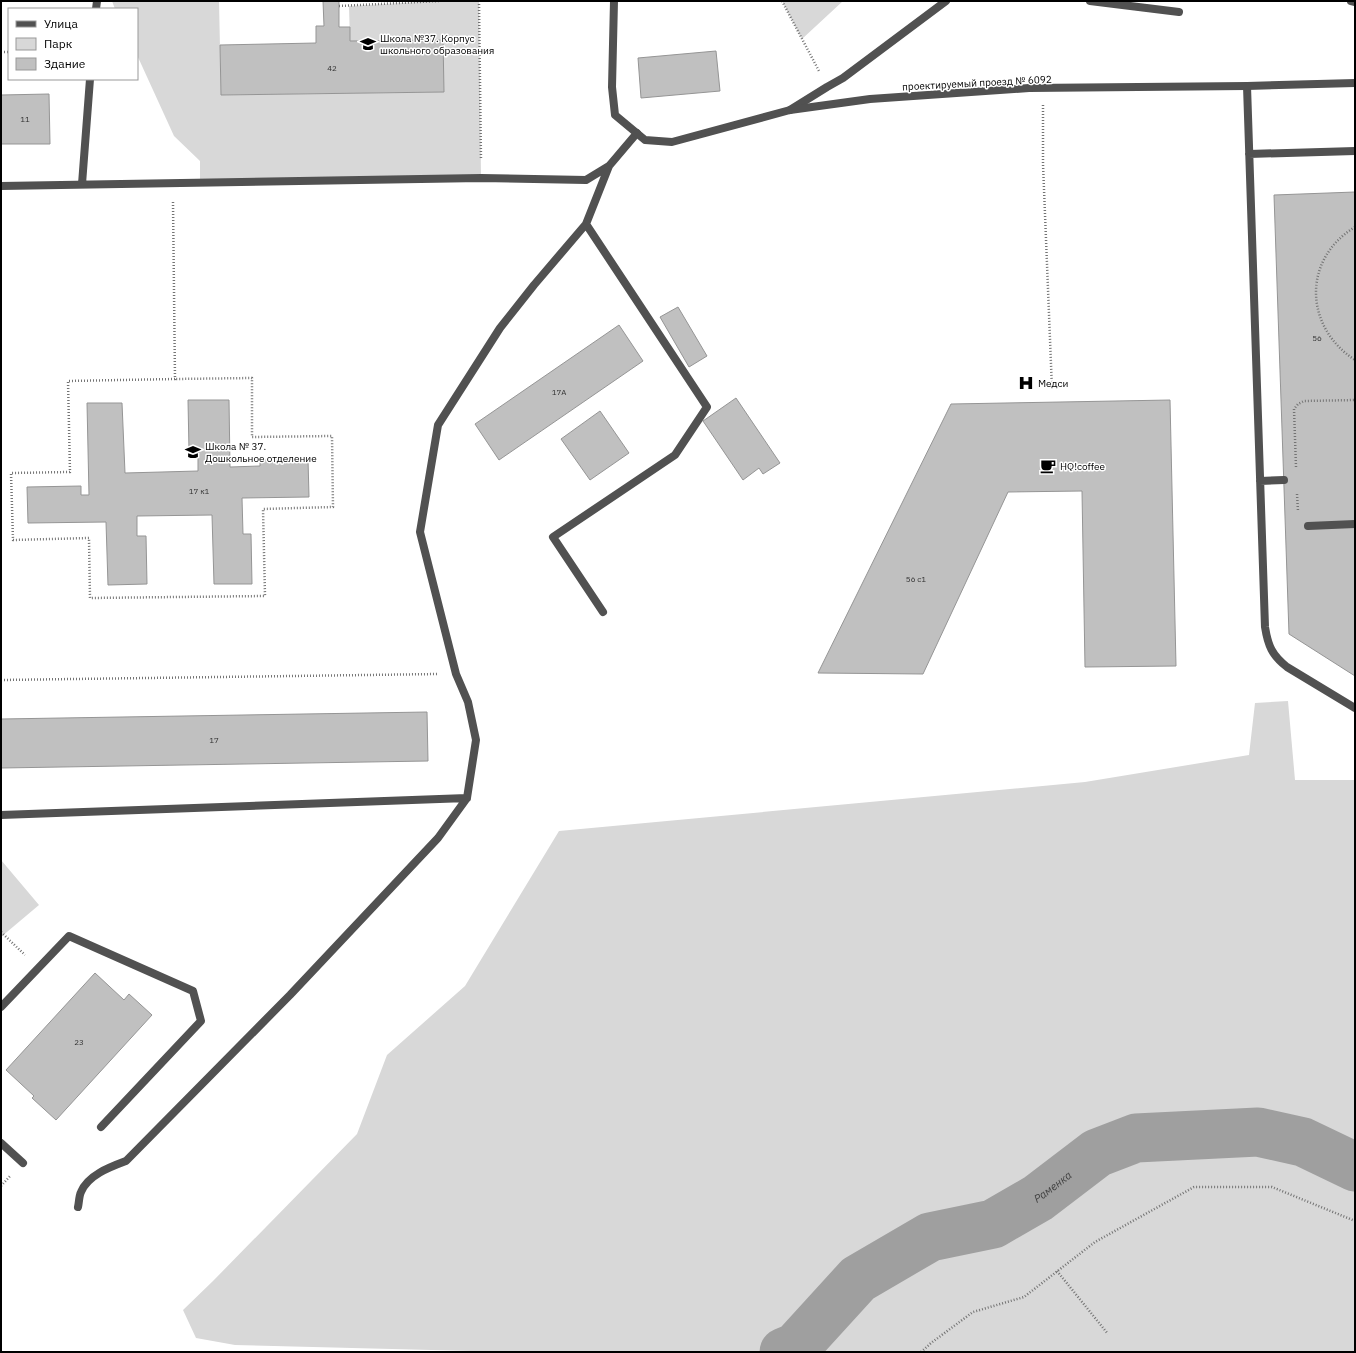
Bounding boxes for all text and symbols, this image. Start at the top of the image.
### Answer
legend [8,8,138,80]
text: Улица [44,16,78,31]
place label: Школа №37. Корпус школьного образования [380,32,494,57]
school or university icon: Школа №37. Корпус школьного образования [359,35,377,53]
text: Парк [44,36,73,51]
text: Здание [44,56,86,71]
house number: 42 [327,63,337,73]
street label: проектируемый проезд № 6092 [902,73,1052,93]
house number: 11 [20,114,30,124]
house number: 56 [1312,333,1322,343]
hospital icon: Медси [1017,374,1035,392]
place label: Медси [1038,377,1069,390]
house number: 17А [552,387,566,397]
place label: Школа № 37. Дошкольное отделение [205,440,317,465]
school or university icon: Школа № 37. Дошкольное отделение [184,443,202,461]
cafe icon: HQ!coffee [1039,457,1057,475]
place label: HQ!coffee [1060,460,1105,473]
house number: 17 к1 [189,486,210,496]
house number: 56 с1 [906,574,926,584]
house number: 17 [209,735,219,745]
house number: 23 [74,1037,84,1047]
water label: Раменка [1031,1168,1074,1206]

